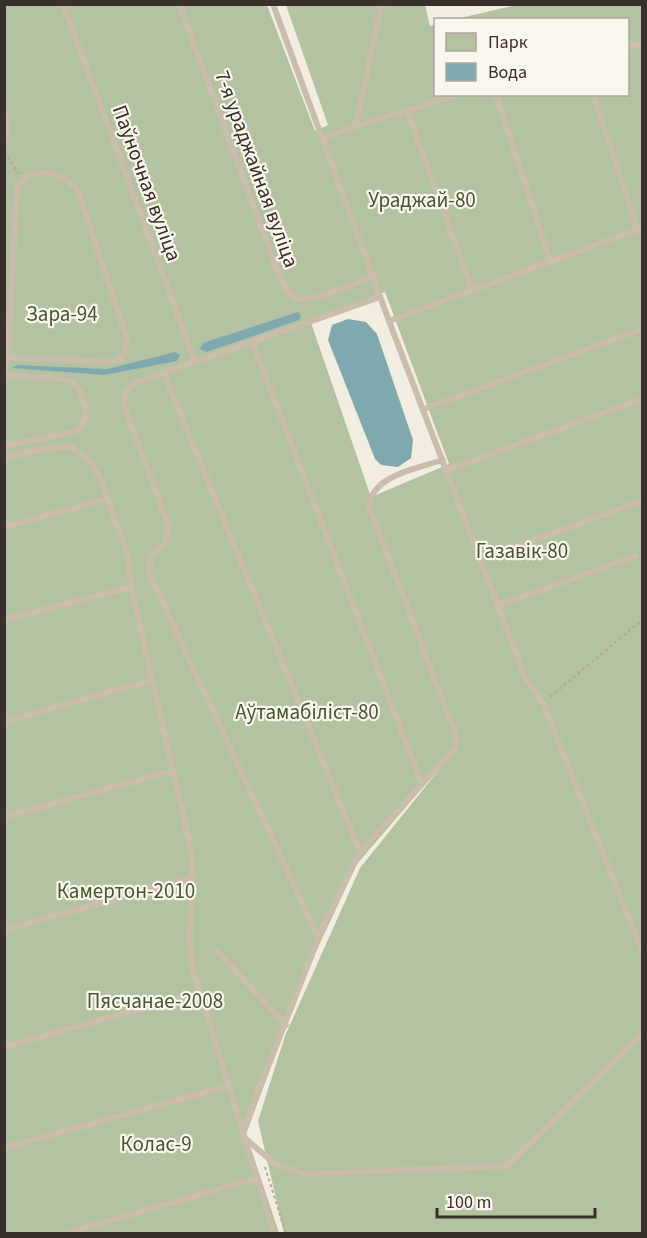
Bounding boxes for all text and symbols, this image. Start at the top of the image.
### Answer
legend [434,18,629,96]
text: Парк [488,30,528,55]
text: Вода [488,60,527,85]
street label: 7-я ураджайная вуліца [207,66,307,272]
street label: Паўночная вуліца [105,101,189,265]
park label: Ураджай-80 [368,185,476,215]
park label: Зара-94 [26,299,98,329]
park label: Газавік-80 [476,536,568,566]
park label: Аўтамабіліст-80 [235,697,379,727]
park label: Камертон-2010 [57,876,195,906]
park label: Пясчанае-2008 [87,986,223,1016]
park label: Колас-9 [120,1129,192,1159]
scale bar [437,1181,594,1219]
text: 100 m [446,1190,491,1215]

